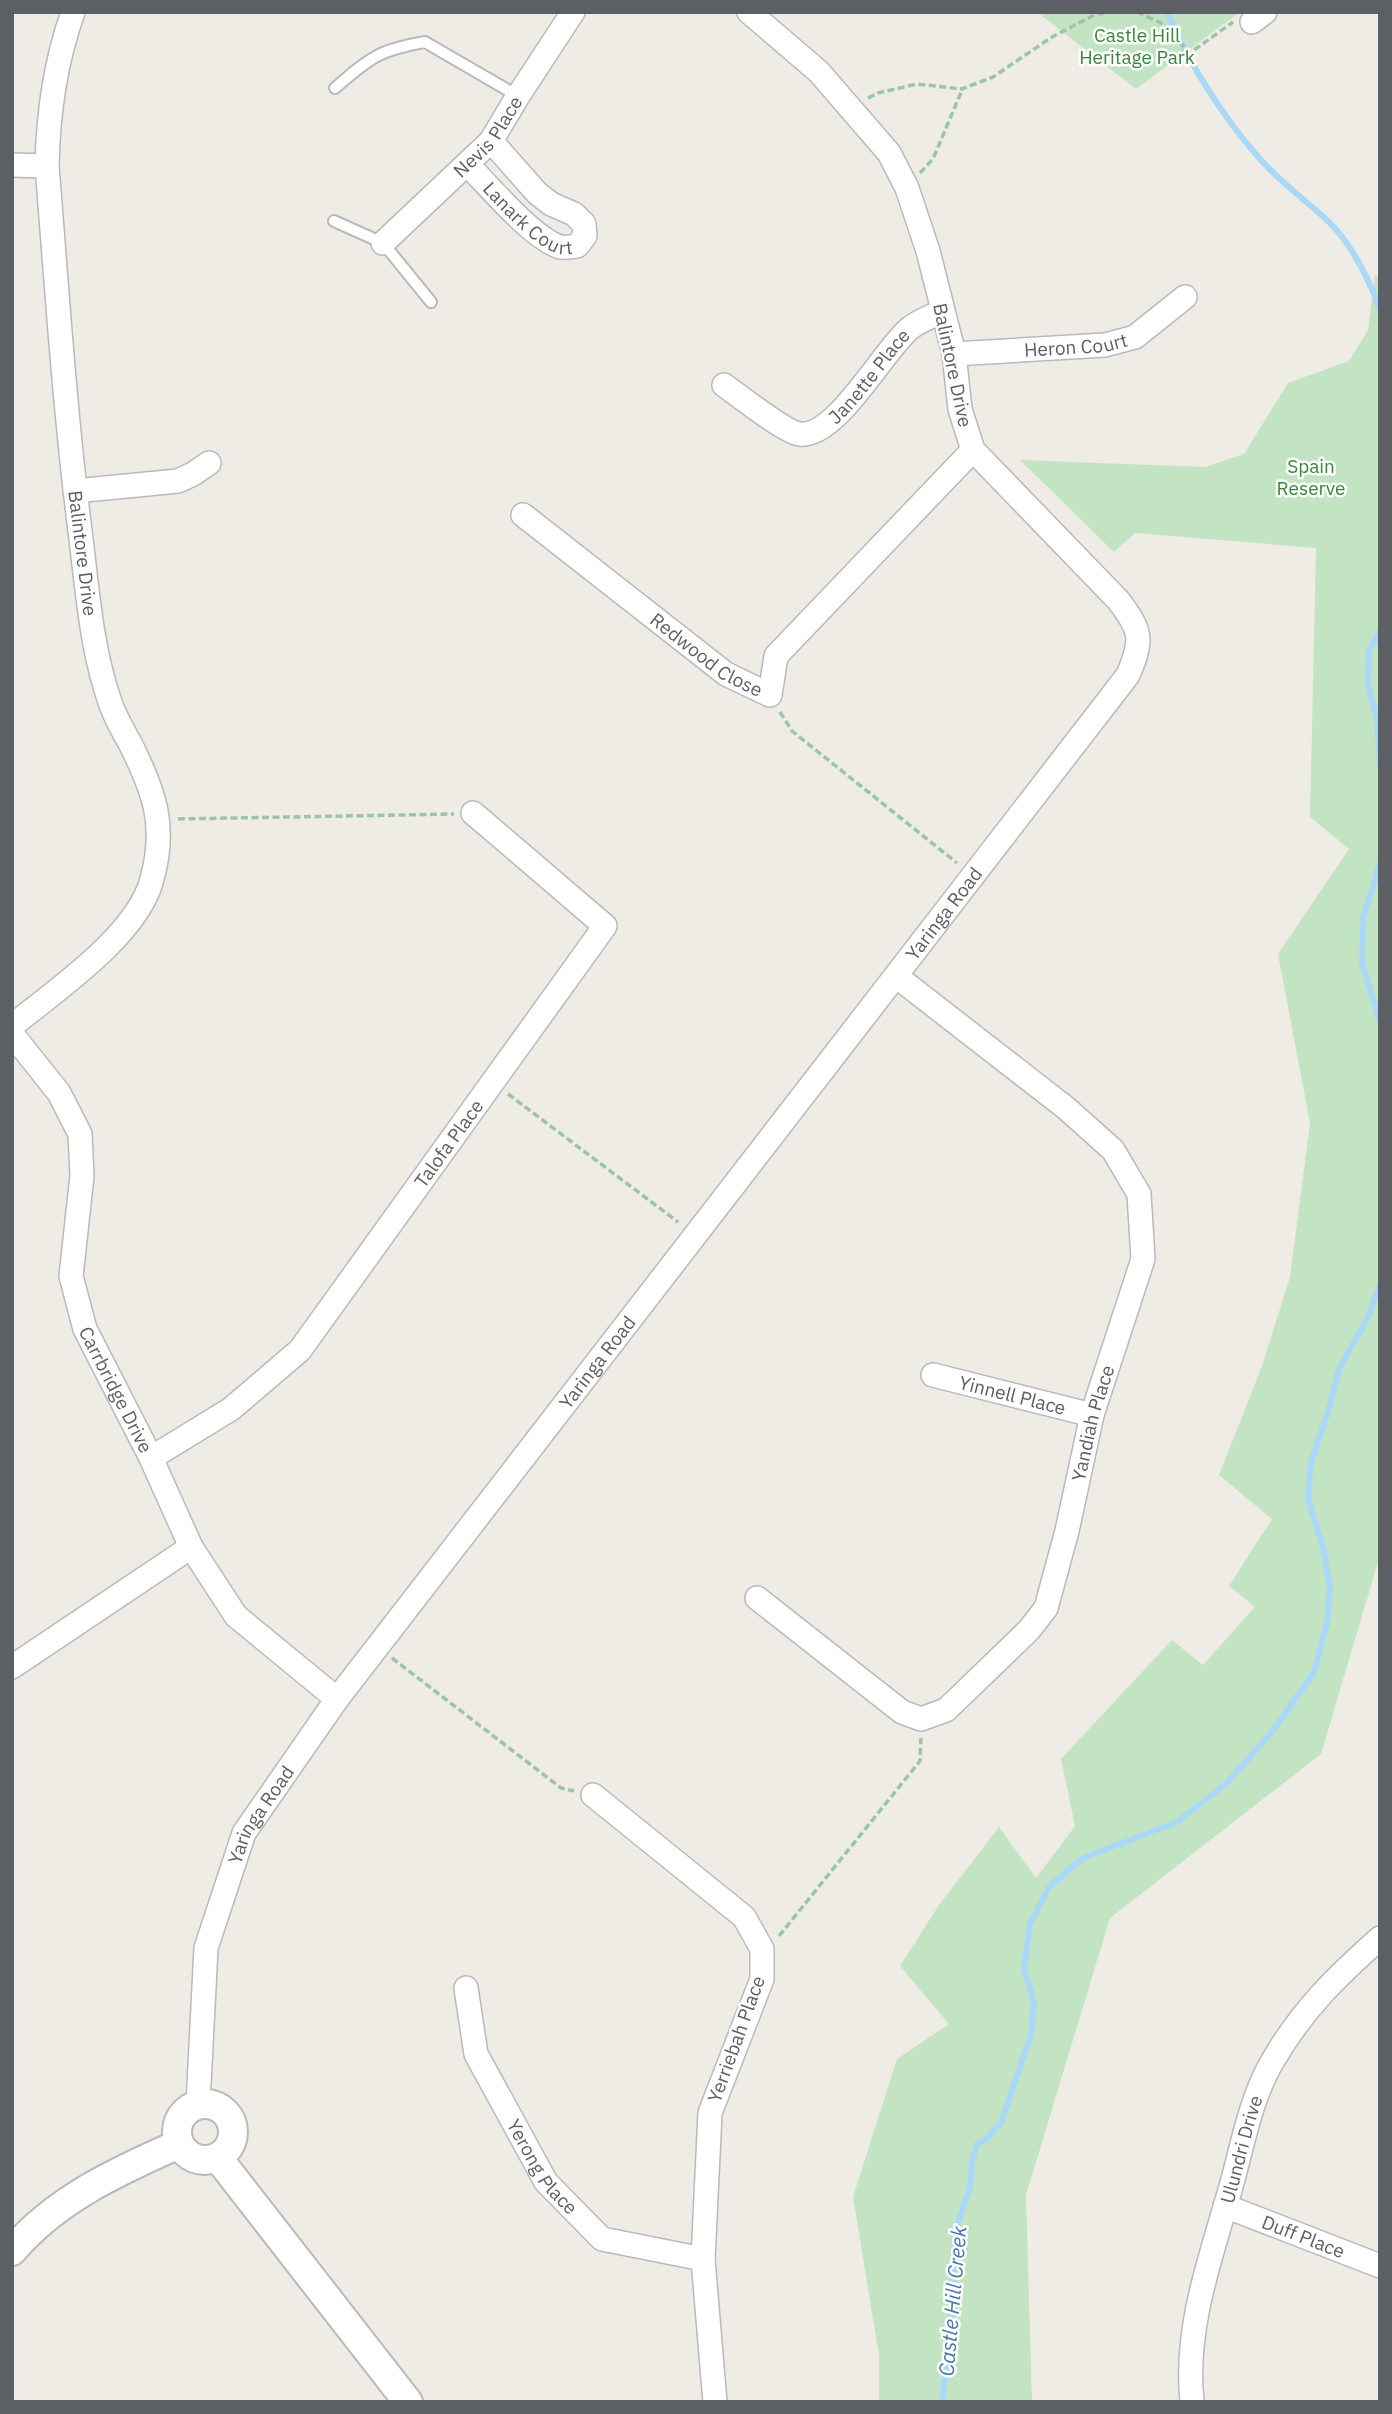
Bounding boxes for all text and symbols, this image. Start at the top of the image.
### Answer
park label: Castle Hill Heritage Park [1079,23,1195,69]
street label: Nevis Place [448,91,527,182]
street label: Lanark Court [478,177,574,260]
street label: Balintore Drive [928,301,978,429]
street label: Janette Place [823,323,915,429]
street label: Heron Court [1023,328,1130,362]
park label: Spain Reserve [1277,454,1345,500]
street label: Balintore Drive [63,489,103,617]
street label: Redwood Close [646,607,766,702]
street label: Yaringa Road [900,862,987,965]
street label: Talofa Place [409,1095,488,1192]
street label: Yaringa Road [554,1311,641,1414]
street label: Carrbridge Drive [74,1322,158,1457]
street label: Yandiah Place [1066,1362,1120,1483]
street label: Yinnell Place [957,1370,1068,1420]
street label: Yaringa Road [223,1761,299,1867]
street label: Yerriebah Place [702,1972,770,2106]
street label: Ulundri Drive [1215,2092,1268,2206]
street label: Yerong Place [502,2115,583,2219]
street label: Duff Place [1258,2209,1348,2263]
water label: Castle Hill Creek [931,2224,973,2377]

